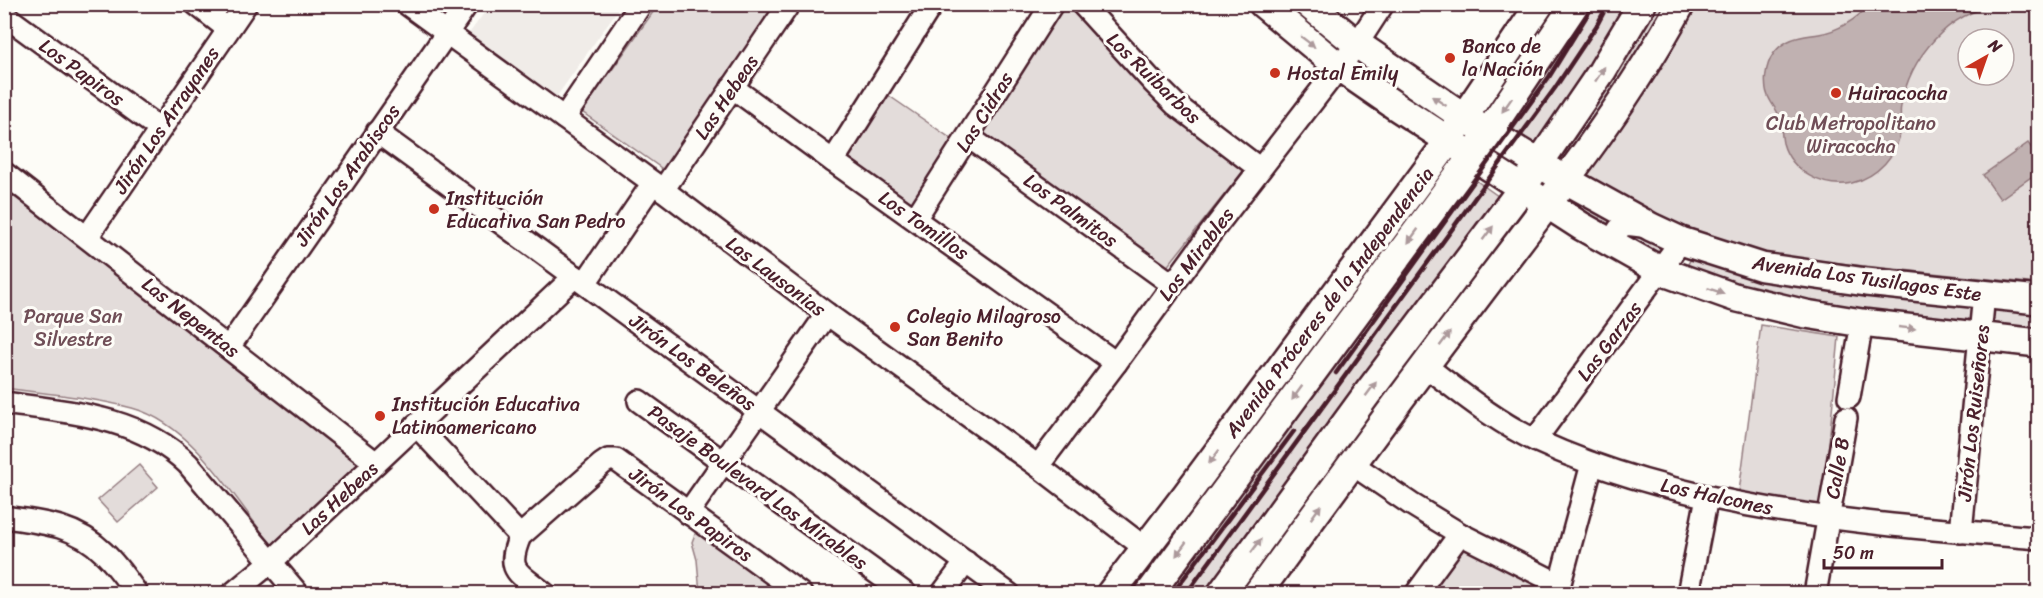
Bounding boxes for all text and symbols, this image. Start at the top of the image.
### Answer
street label: Los Ruibarbos [1098,24,1210,134]
north arrow [1956,27,2016,87]
street label: Los Papiros [31,29,133,116]
place label: Banco de la Nación [1462,29,1544,87]
text: N [1981,31,2010,61]
one-way arrow [1300,36,1316,49]
street label: Jirón Los Arrayanes [103,38,229,202]
street label: Las Hebeas [685,47,768,147]
marker: Banco de la Nación [1443,51,1457,65]
place label: Hostal Emily [1287,56,1399,91]
street label: Las Cidras [946,64,1023,160]
one-way arrow [1595,65,1606,82]
marker: Hostal Emily [1268,66,1282,80]
place label: Huiracocha [1848,76,1948,111]
marker: Huiracocha [1829,86,1843,100]
street label: Jirón Los Arabiscos [285,96,410,255]
one-way arrow [1431,96,1447,107]
one-way arrow [1501,97,1513,113]
park label: Club Metropolitano Wiracocha [1766,106,1936,164]
street label: Avenida Próceres de la Independencia [1215,159,1443,446]
street label: Los Palmitos [1016,164,1126,257]
place label: Institución Educativa San Pedro [445,181,625,239]
street label: Los Tomillos [871,181,977,270]
street label: Los Mirables [1149,199,1244,309]
marker: Institución Educativa San Pedro [427,202,441,216]
one-way arrow [1482,225,1494,241]
street label: Las Lausonias [718,227,834,327]
one-way arrow [1407,227,1419,243]
street label: Avenida Los Tusilagos Este [1749,245,1984,312]
street label: Las Nepentas [134,268,248,368]
one-way arrow [1707,287,1725,297]
street label: Las Garzas [1567,293,1652,389]
park label: Parque San Silvestre [23,299,123,357]
place label: Colegio Milagroso San Benito [907,299,1061,357]
street label: Jirón Los Beleños [621,303,765,421]
marker: Colegio Milagroso San Benito [888,320,902,334]
street label: Jirón Los Ruiseñores [1947,322,2000,504]
one-way arrow [1898,323,1917,333]
one-way arrow [1438,331,1450,346]
one-way arrow [1364,381,1376,396]
one-way arrow [1291,384,1303,400]
place label: Institución Educativa Latinoamericano [391,387,580,445]
street label: Pasaje Boulevard Los Mirables [640,395,876,580]
marker: Institución Educativa Latinoamericano [373,409,387,423]
street label: Calle B [1815,434,1860,502]
one-way arrow [1209,449,1221,464]
street label: Las Hebeas [292,452,387,544]
street label: Jirón Los Papiros [620,457,761,572]
street label: Los Halcones [1658,468,1777,526]
one-way arrow [1310,505,1322,520]
scale bar [1824,532,1942,570]
text: 50 m [1833,537,1874,569]
one-way arrow [1250,539,1262,555]
one-way arrow [1175,541,1187,557]

